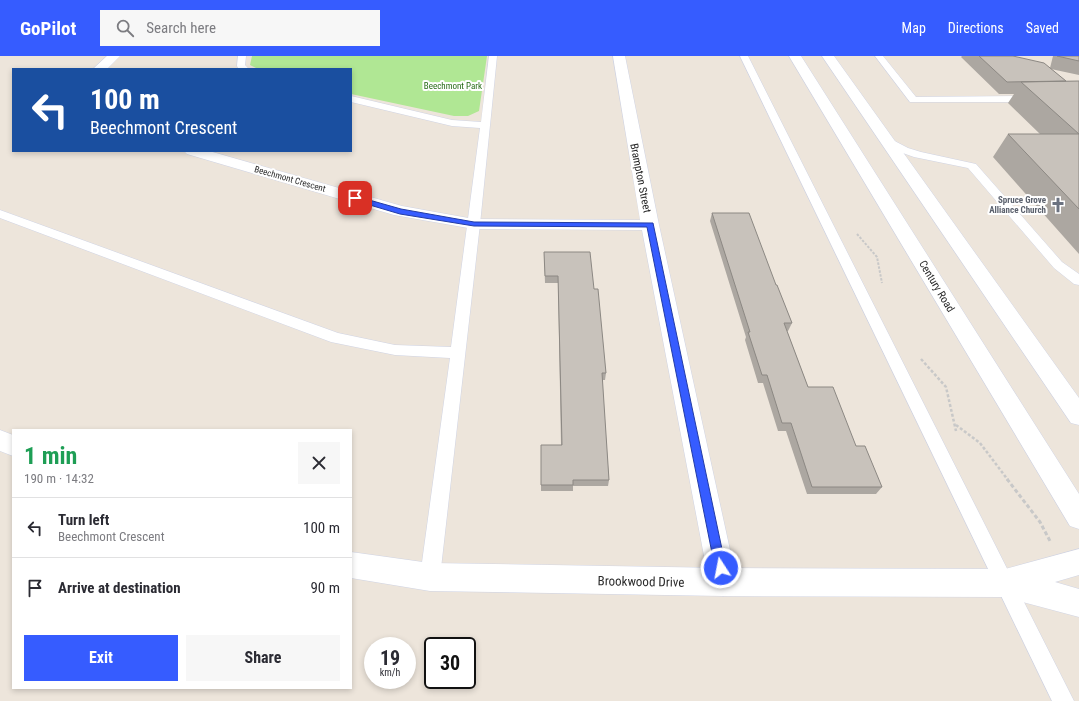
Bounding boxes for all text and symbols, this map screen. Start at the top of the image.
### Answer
search box [100,10,380,46]
text: GoPilot [20,17,76,40]
icon: search [114,17,136,39]
text: Search here [146,19,216,37]
text: Map [902,20,926,36]
text: Directions [948,20,1004,36]
text: Saved [1026,20,1059,36]
park label: Beechmont Park [424,81,482,91]
text: 100 m [90,83,160,116]
icon: left [24,84,76,136]
text: Beechmont Crescent [90,117,237,138]
street label: Brampton Street [627,142,654,214]
street label: Beechmont Crescent [253,164,327,194]
pin [338,181,372,215]
icon: arrive [344,187,366,209]
place label: Spruce Grove Alliance Church [989,195,1047,215]
church icon: Spruce Grove Alliance Church [1049,196,1067,214]
street label: Century Road [916,258,957,314]
text: 1 min [24,442,77,470]
button: close [298,442,340,484]
text: 190 m · 14:32 [24,471,94,486]
text: Turn left [58,511,109,529]
icon: left [24,517,46,539]
text: 100 m [303,519,340,537]
text: Beechmont Crescent [58,529,164,544]
position arrow [700,547,742,589]
street label: Brookwood Drive [598,573,684,590]
icon: arrive [24,577,46,599]
text: Arrive at destination [58,579,181,597]
text: 90 m [310,579,340,597]
button: Exit [24,635,178,681]
button: Share [186,635,340,681]
speed limit sign: 30 [424,637,476,689]
text: 19 [380,646,400,670]
text: km/h [380,667,400,678]

